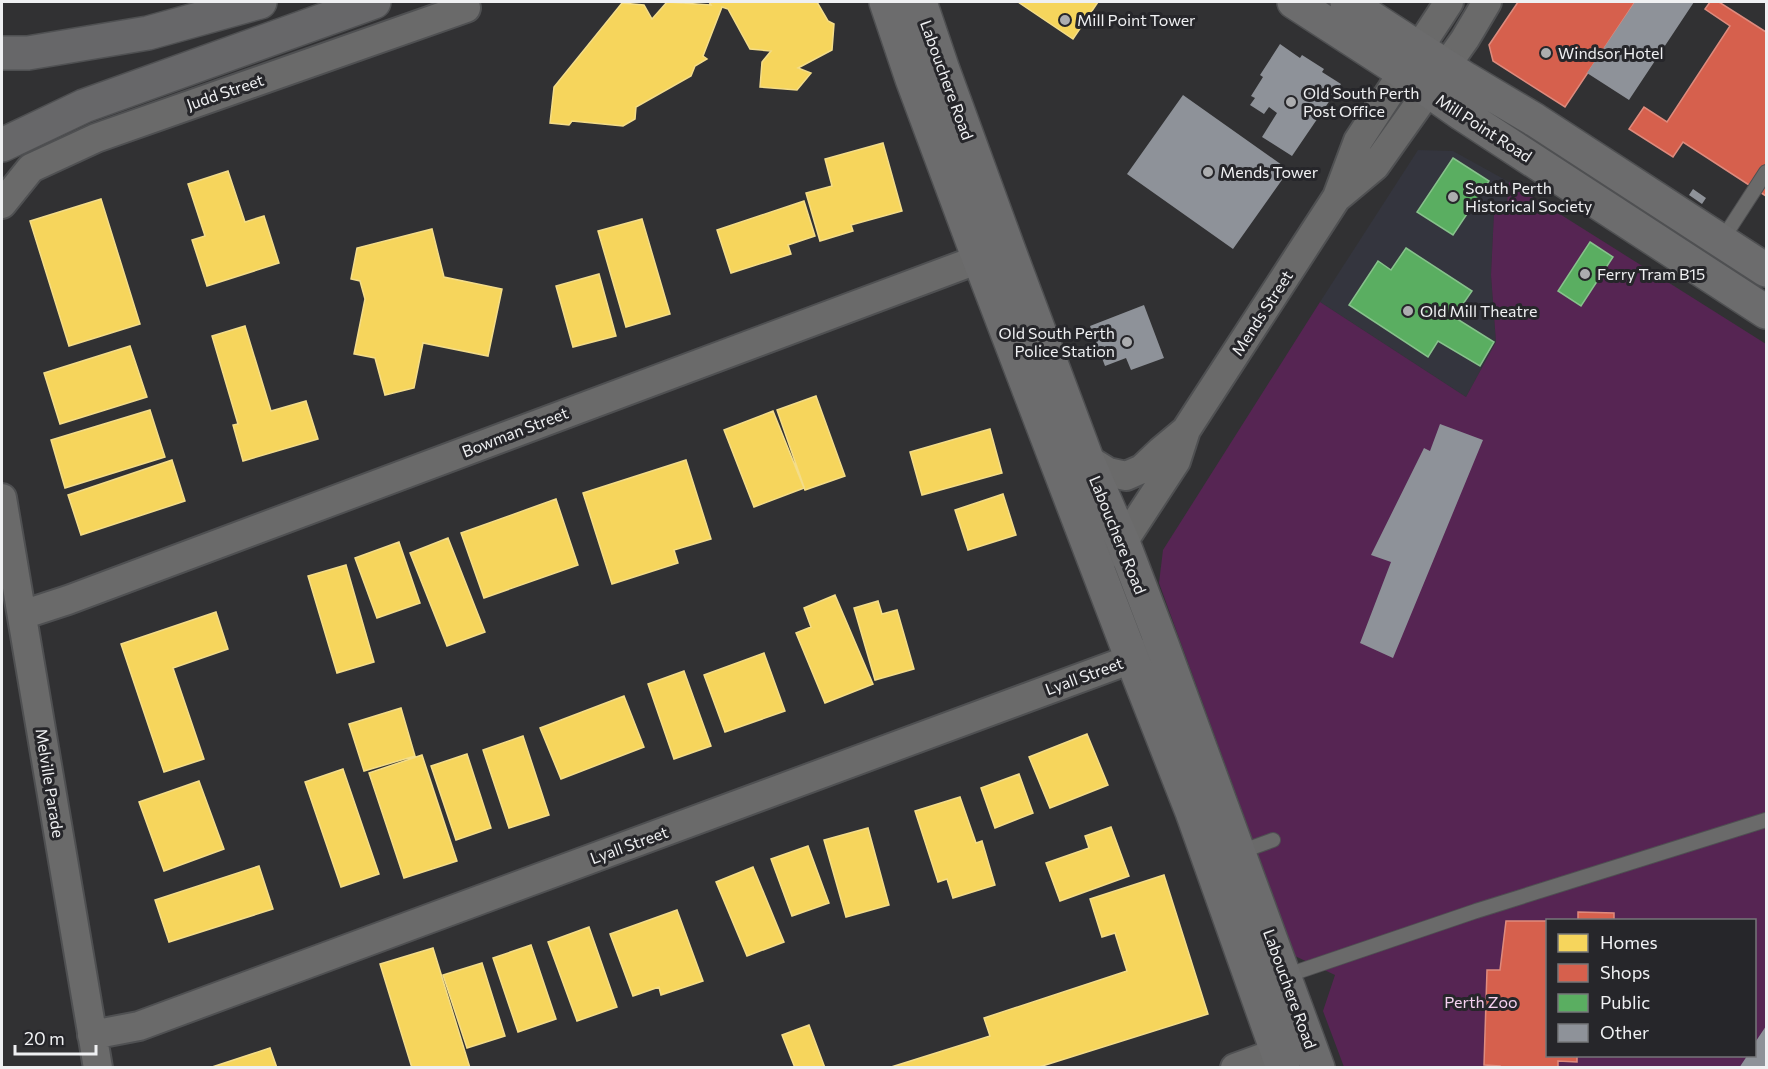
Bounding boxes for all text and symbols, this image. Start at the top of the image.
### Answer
place label: Mill Point Tower [1077,10,1196,29]
marker: Mill Point Tower [1058,13,1072,27]
street label: Labouchere Road [917,17,978,142]
place label: Windsor Hotel [1558,43,1664,62]
marker: Windsor Hotel [1539,46,1553,60]
street label: Judd Street [184,69,266,114]
place label: Old South Perth Post Office [1303,83,1419,120]
street label: Mill Point Road [1433,90,1536,166]
marker: Old South Perth Post Office [1284,95,1298,109]
place label: Mends Tower [1220,162,1319,181]
marker: Mends Tower [1201,165,1215,179]
place label: South Perth Historical Society [1465,178,1592,215]
marker: South Perth Historical Society [1446,190,1460,204]
place label: Ferry Tram B15 [1597,264,1705,283]
street label: Mends Street [1227,266,1296,359]
marker: Ferry Tram B15 [1578,267,1592,281]
place label: Old Mill Theatre [1420,301,1537,320]
marker: Old Mill Theatre [1401,304,1415,318]
place label: Old South Perth Police Station [999,323,1115,360]
marker: Old South Perth Police Station [1120,335,1134,349]
street label: Bowman Street [459,402,571,461]
street label: Labouchere Road [1086,473,1151,597]
street label: Lyall Street [1042,652,1126,698]
street label: Melville Parade [32,727,69,839]
street label: Lyall Street [587,821,671,867]
legend [1546,919,1756,1057]
street label: Labouchere Road [1260,926,1321,1051]
text: Homes [1600,931,1658,953]
text: Shops [1600,961,1650,983]
text: Public [1600,991,1650,1013]
park label: Perth Zoo [1444,992,1518,1011]
scale bar [15,1018,96,1056]
text: Other [1600,1021,1649,1043]
text: 20 m [24,1027,65,1049]

